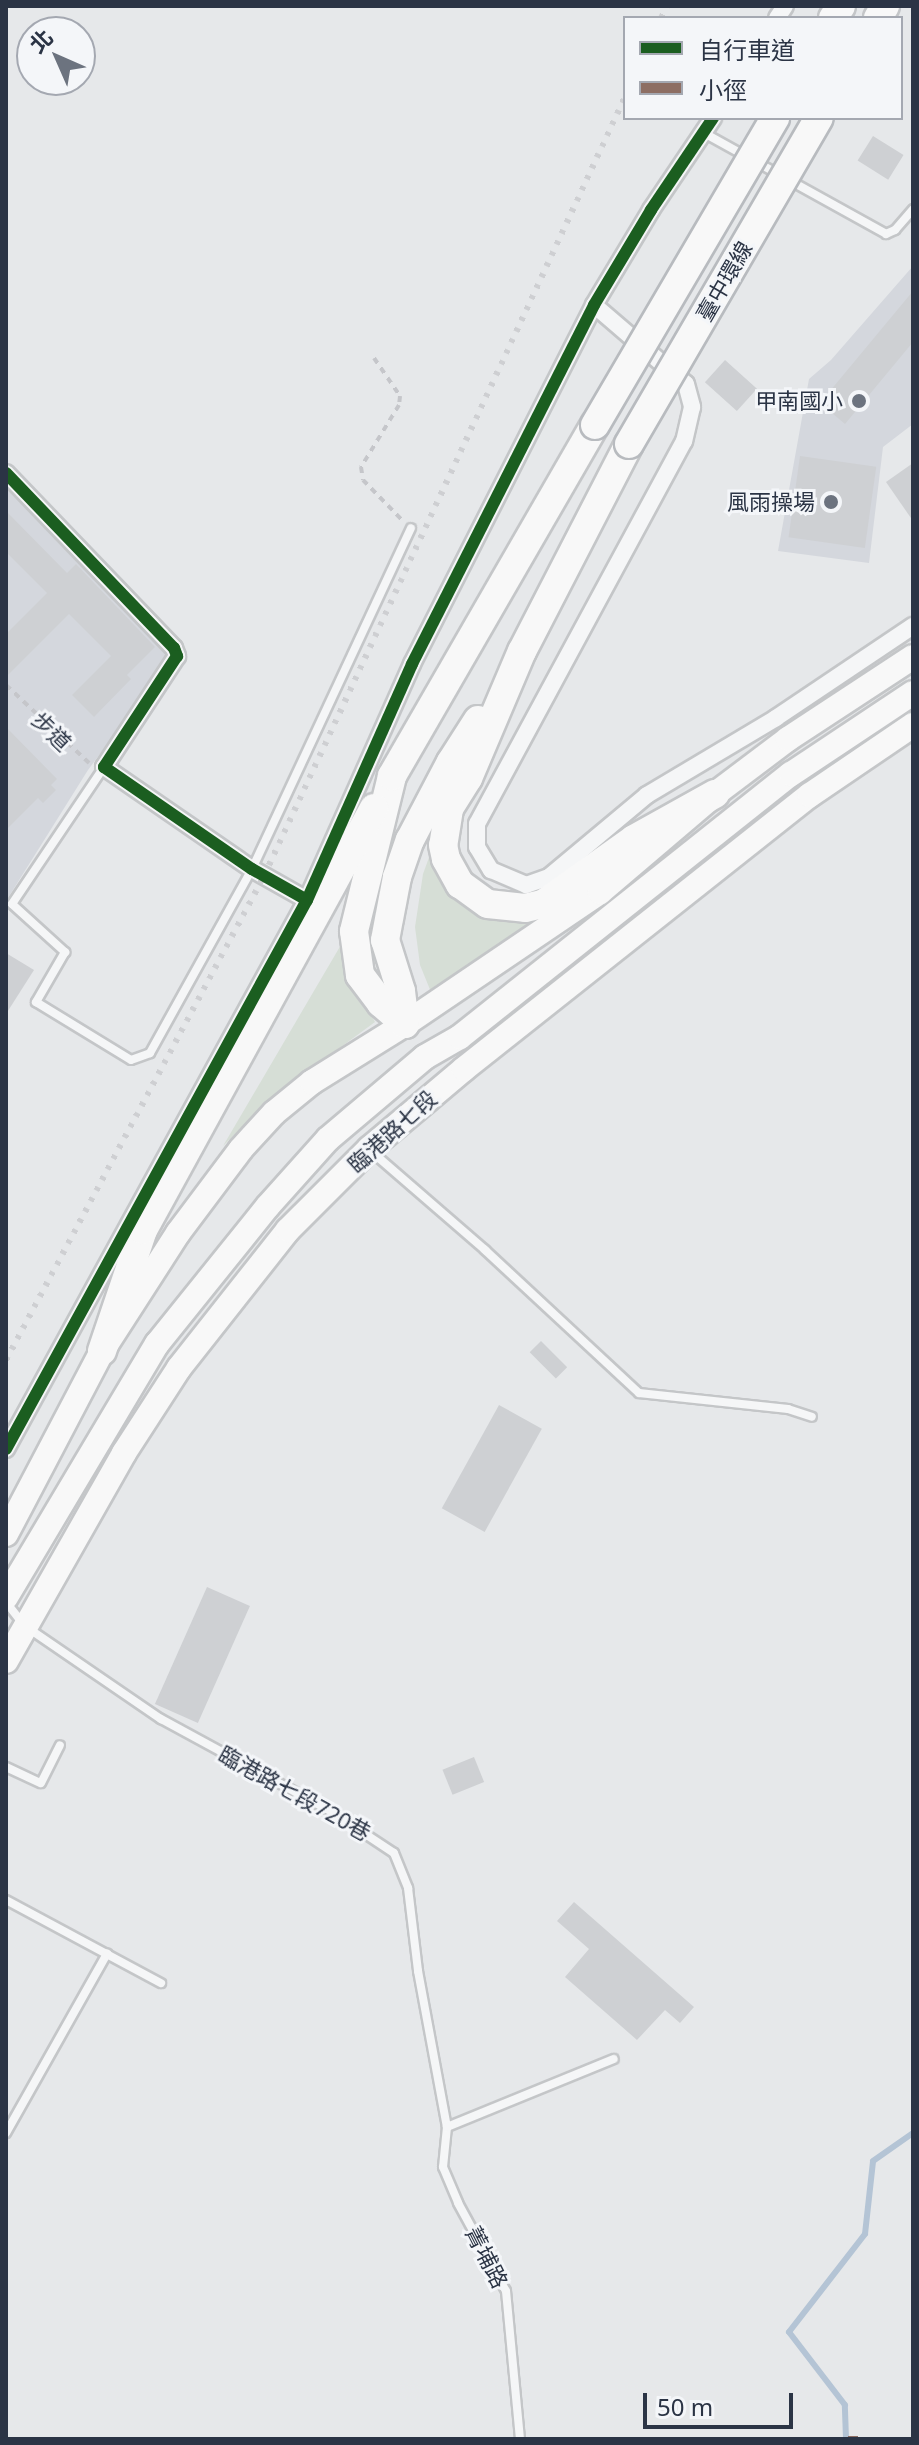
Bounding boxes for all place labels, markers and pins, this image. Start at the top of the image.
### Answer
place label: 甲南國小 [755,388,843,414]
marker: 甲南國小 [850,392,868,410]
place label: 風雨操場 [727,489,815,515]
marker: 風雨操場 [822,493,840,511]

